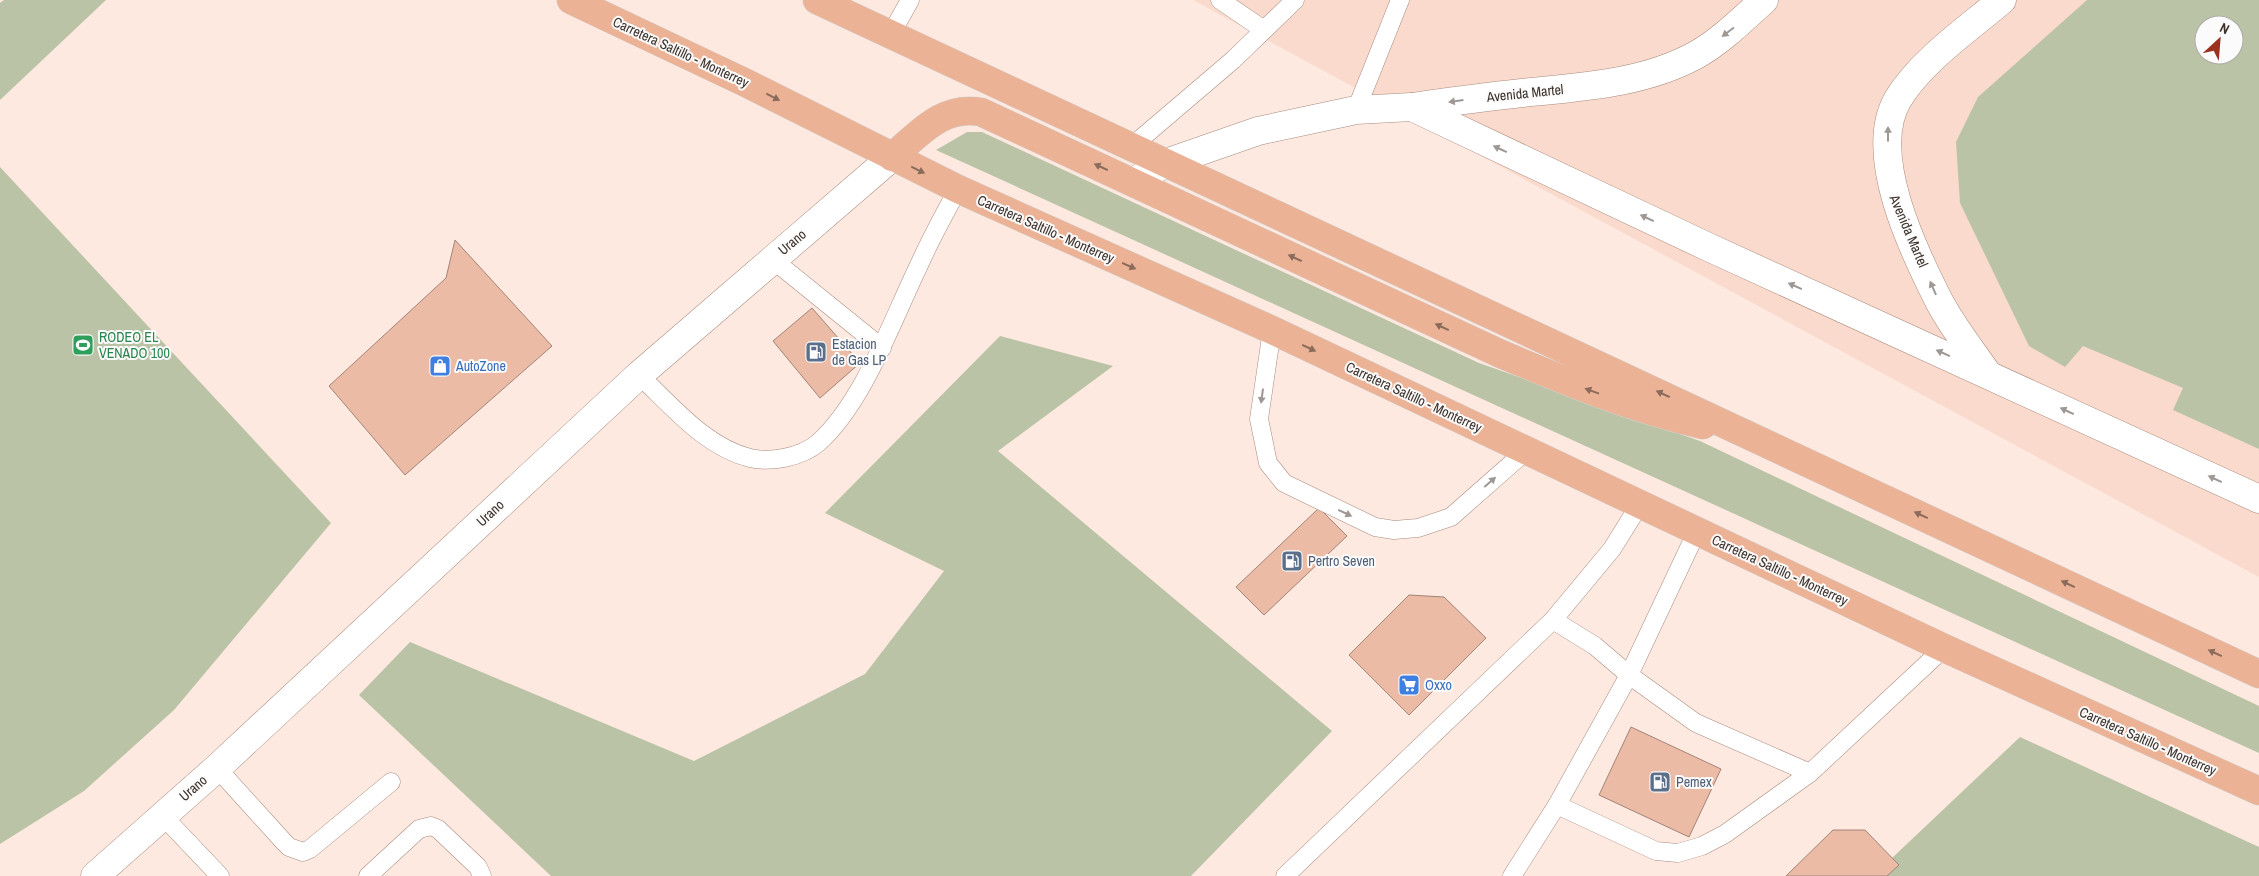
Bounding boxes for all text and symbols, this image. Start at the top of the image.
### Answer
street label: Carretera Saltillo - Monterrey [610,13,752,92]
north arrow [2194,15,2244,65]
text: N [2217,18,2232,38]
one-way arrow [1721,27,1735,37]
street label: Avenida Martel [1485,80,1564,106]
one-way arrow [765,92,780,101]
one-way arrow [1448,97,1464,105]
one-way arrow [1884,126,1892,142]
one-way arrow [1493,145,1507,153]
one-way arrow [1094,162,1108,170]
one-way arrow [911,166,925,174]
street label: Carretera Saltillo - Monterrey [975,191,1118,267]
street label: Avenida Martel [1885,191,1932,270]
one-way arrow [1640,214,1654,222]
street label: Urano [774,225,810,259]
one-way arrow [1288,254,1302,262]
one-way arrow [1122,263,1136,271]
one-way arrow [1929,281,1937,295]
one-way arrow [1788,282,1802,290]
one-way arrow [1435,323,1450,331]
place label: RODEO EL VENADO 100 [99,328,170,362]
sports icon: RODEO EL VENADO 100 [71,333,95,357]
place label: Estacion de Gas LP [832,335,887,369]
fuel station icon: Estacion de Gas LP [804,340,828,364]
one-way arrow [1302,344,1316,352]
one-way arrow [1936,349,1950,357]
shop icon: AutoZone [428,354,452,378]
place label: AutoZone [455,357,506,375]
street label: Carretera Saltillo - Monterrey [1343,358,1485,437]
one-way arrow [1584,387,1599,394]
one-way arrow [1258,388,1266,404]
one-way arrow [1656,390,1670,398]
one-way arrow [2060,406,2074,414]
one-way arrow [2208,474,2222,482]
one-way arrow [1483,477,1496,488]
street label: Urano [472,496,508,530]
one-way arrow [1338,508,1353,517]
one-way arrow [1914,510,1928,518]
street label: Carretera Saltillo - Monterrey [1709,531,1851,610]
fuel station icon: Pertro Seven [1280,549,1304,573]
place label: Pertro Seven [1308,552,1375,570]
one-way arrow [2061,579,2075,587]
one-way arrow [2208,649,2222,657]
supermarket icon: Oxxo [1397,673,1421,697]
place label: Oxxo [1425,676,1452,694]
street label: Carretera Saltillo - Monterrey [2077,703,2220,779]
fuel station icon: Pemex [1648,770,1672,794]
street label: Urano [175,771,211,805]
place label: Pemex [1676,773,1712,791]

